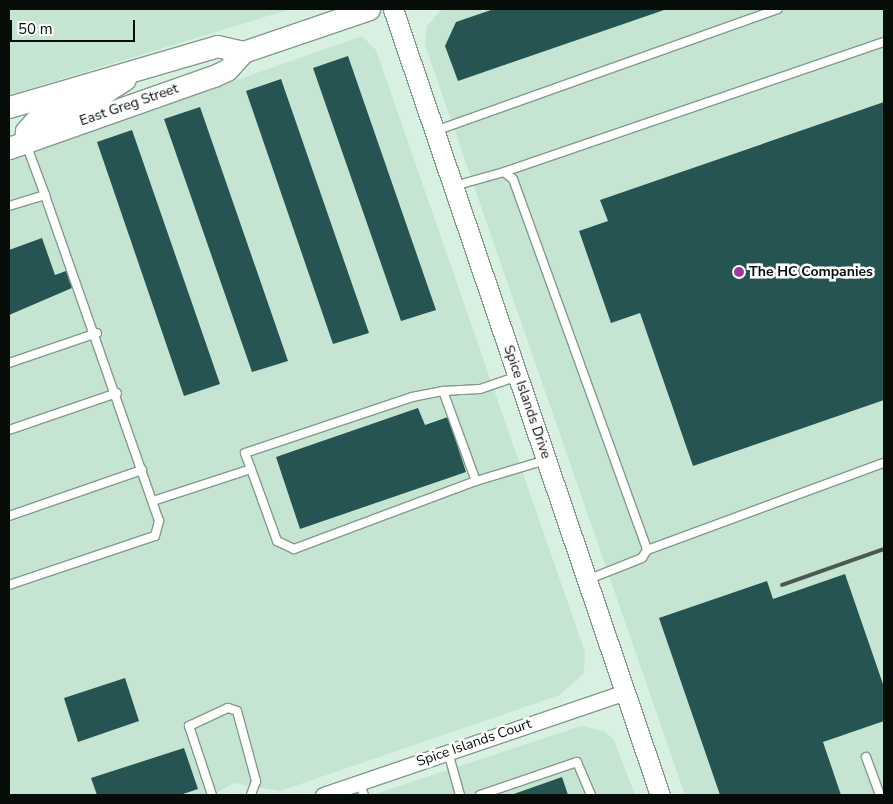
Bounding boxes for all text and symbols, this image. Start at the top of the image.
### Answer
scale bar [12,10,138,42]
text: 50 m [18,19,53,39]
street label: East Greg Street [77,80,181,130]
place label: The HC Companies [749,264,873,280]
marker: The HC Companies [733,266,745,278]
street label: Spice Islands Drive [500,343,554,461]
street label: Spice Islands Court [414,715,534,771]

